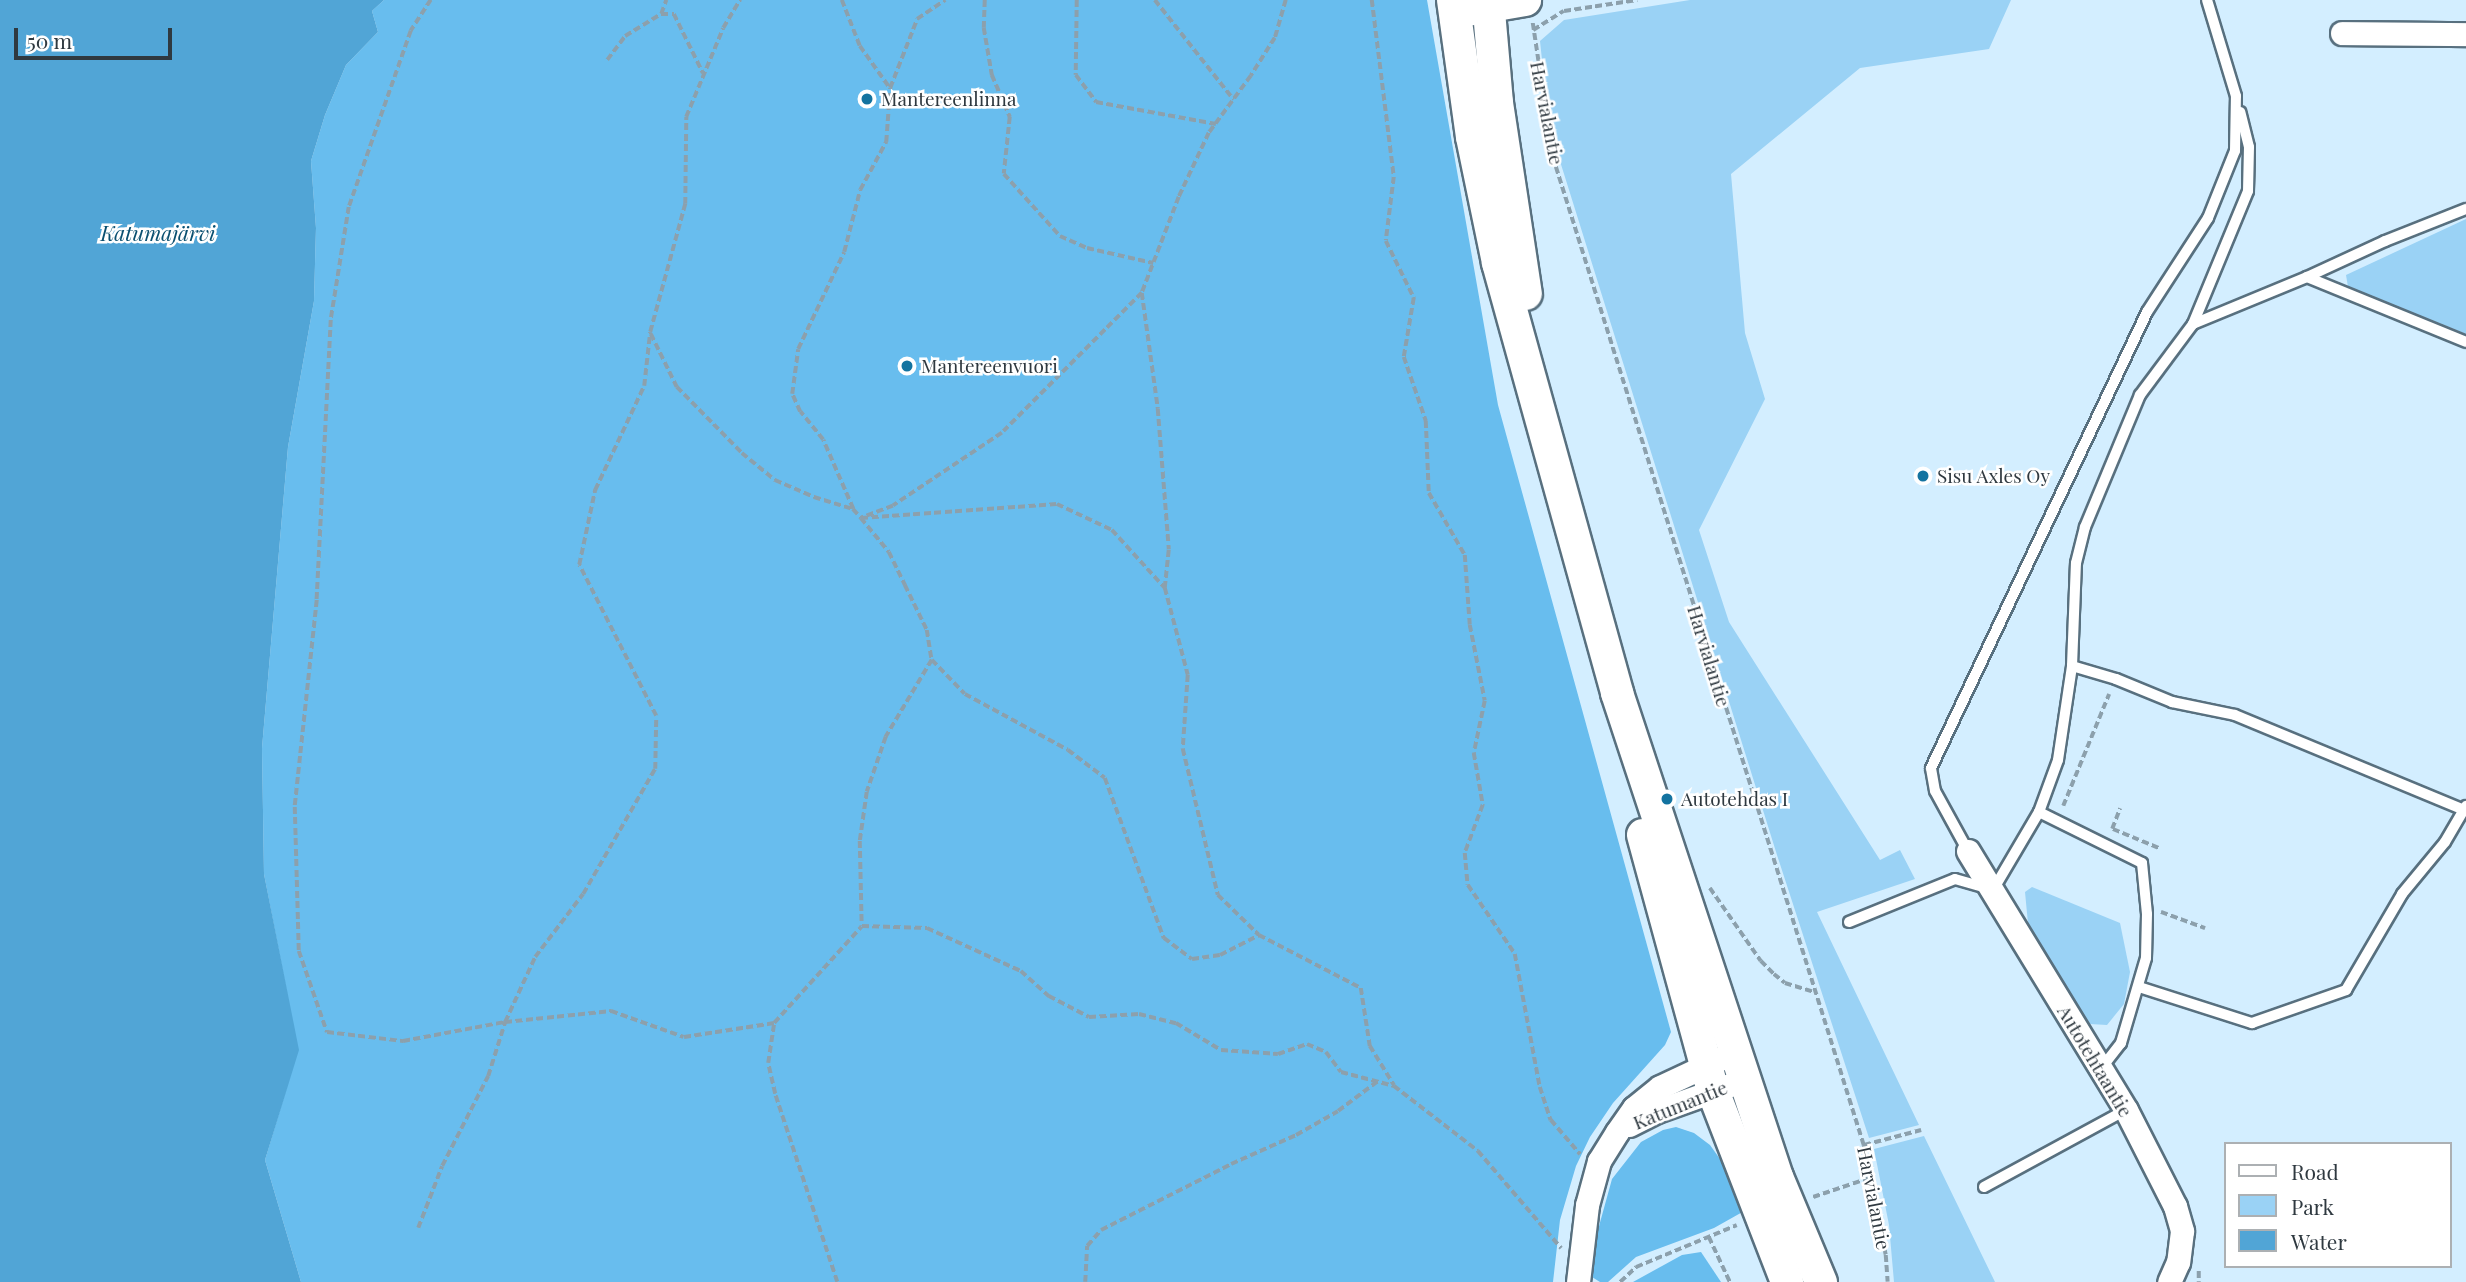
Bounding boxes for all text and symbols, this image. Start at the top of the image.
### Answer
scale bar [18,14,175,58]
text: 50 m [27,26,72,54]
street label: Harvialantie [1526,59,1568,167]
place label: Mantereenlinna [881,88,1016,110]
marker: Mantereenlinna [859,91,875,107]
water label: Katumajärvi [101,219,215,245]
place label: Mantereenvuori [921,355,1058,377]
marker: Mantereenvuori [899,358,915,374]
place label: Sisu Axles Oy [1937,465,2051,487]
marker: Sisu Axles Oy [1915,468,1931,484]
street label: Harvialantie [1683,603,1735,709]
place label: Autotehdas I [1681,788,1788,810]
marker: Autotehdas I [1659,791,1675,807]
street label: Autotehtaantie [2053,1001,2137,1121]
street label: Katumantie [1630,1076,1730,1134]
legend [2224,1142,2452,1268]
street label: Harvialantie [1853,1144,1895,1252]
text: Road [2291,1157,2339,1185]
text: Park [2291,1192,2334,1220]
text: Water [2291,1227,2347,1255]

